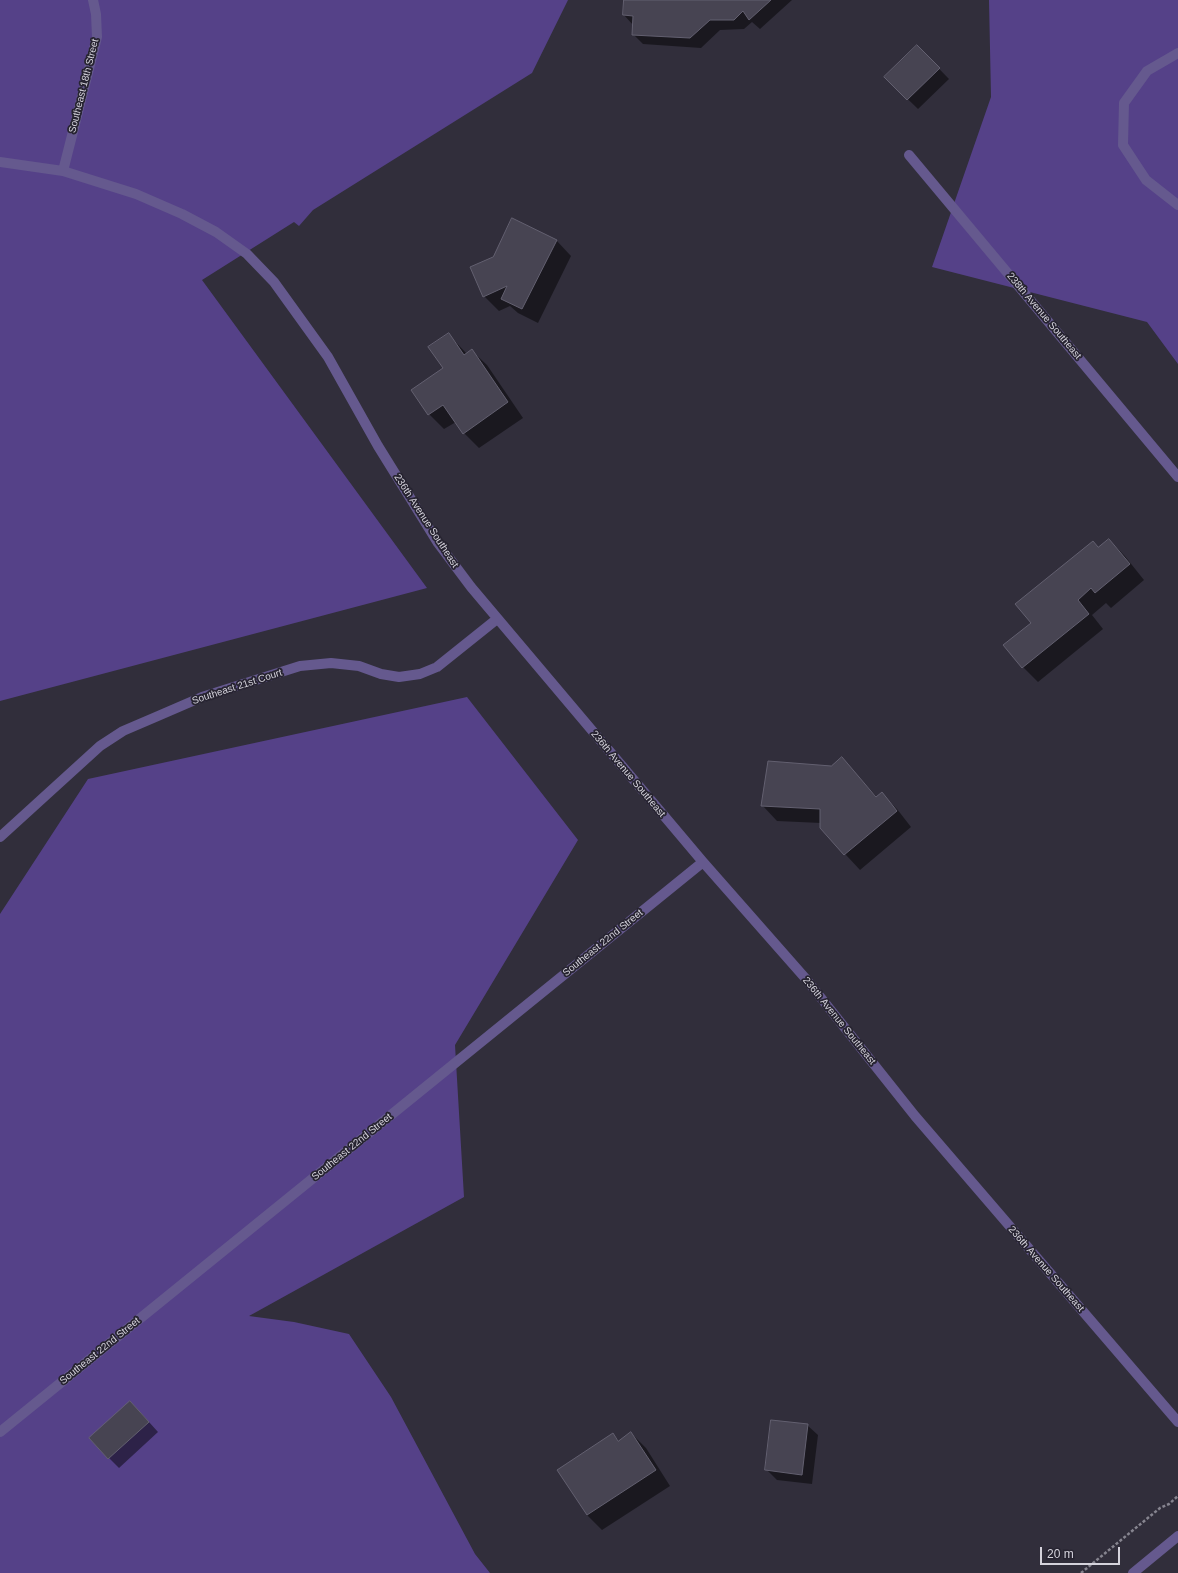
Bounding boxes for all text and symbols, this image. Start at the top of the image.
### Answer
street label: Southeast 18th Street [66,38,102,134]
street label: 238th Avenue Southeast [1004,270,1084,362]
street label: 236th Avenue Southeast [391,472,461,570]
street label: Southeast 21st Court [190,667,284,707]
street label: 236th Avenue Southeast [588,728,668,820]
street label: Southeast 22nd Street [561,907,645,979]
street label: 236th Avenue Southeast [800,975,878,1067]
street label: Southeast 22nd Street [310,1111,394,1183]
street label: 236th Avenue Southeast [1006,1224,1086,1314]
street label: Southeast 22nd Street [58,1315,142,1387]
scale bar [1042,1539,1122,1565]
text: 20 m [1047,1547,1074,1561]

